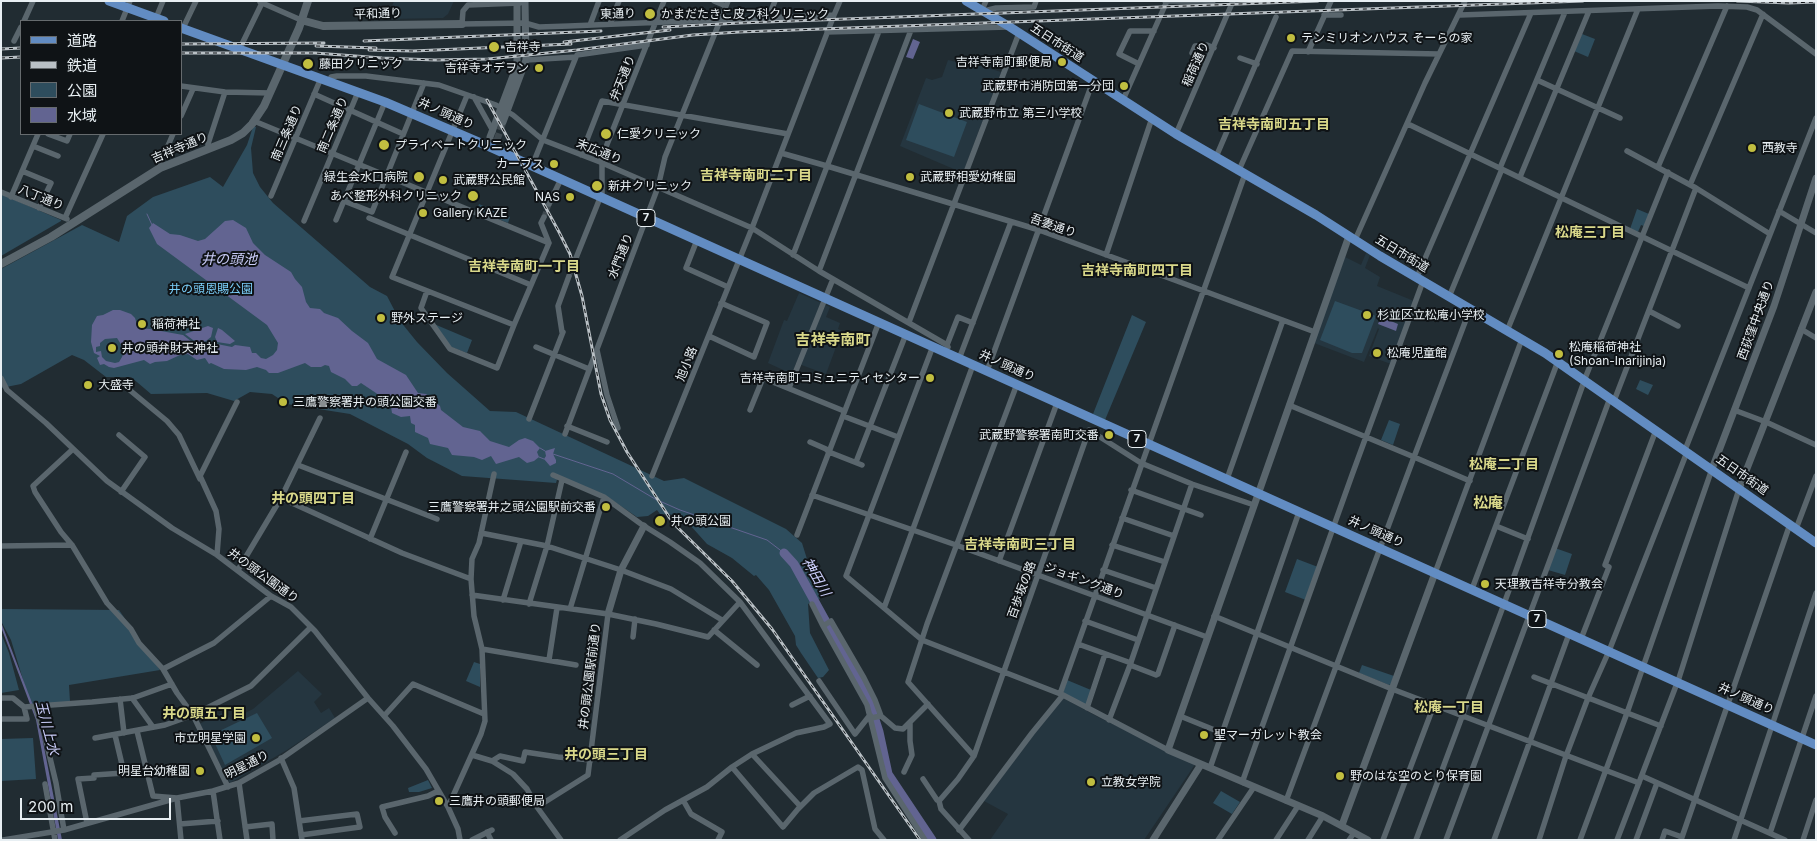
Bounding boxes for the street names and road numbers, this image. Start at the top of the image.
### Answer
street label: 平和通り [354,6,402,22]
street label: 東通り [600,6,636,22]
street label: 五日市街道 [1028,21,1086,65]
street label: 稲荷通り [1180,39,1212,89]
street label: 弁天通り [607,53,639,103]
street label: 南二条通り [315,95,351,155]
street label: 井ノ頭通り [416,95,476,133]
street label: 南三条通り [269,103,305,163]
street label: 吉祥寺通り [150,130,210,166]
street label: 末広通り [574,136,624,168]
street label: 八丁通り [16,182,66,214]
road number: 7 [637,210,655,227]
street label: 吾妻通り [1028,211,1078,241]
street label: 水門通り [605,231,637,281]
street label: 五日市街道 [1373,232,1431,276]
street label: 西荻窪中央通り [1735,278,1777,362]
street label: 旭小路 [674,345,700,383]
street label: 井ノ頭通り [977,347,1037,385]
road number: 7 [1128,430,1146,448]
street label: 五日市街道 [1713,452,1771,498]
street label: 井ノ頭通り [1346,513,1406,551]
street label: 井の頭公園通り [225,545,301,607]
street label: 百歩坂の路 [1005,559,1039,621]
street label: ジョギング通り [1042,560,1126,602]
road number: 7 [1528,610,1546,628]
street label: 井の頭公園駅前通り [576,622,604,730]
street label: 井ノ頭通り [1716,680,1776,718]
street label: 明星通り [222,748,272,782]

